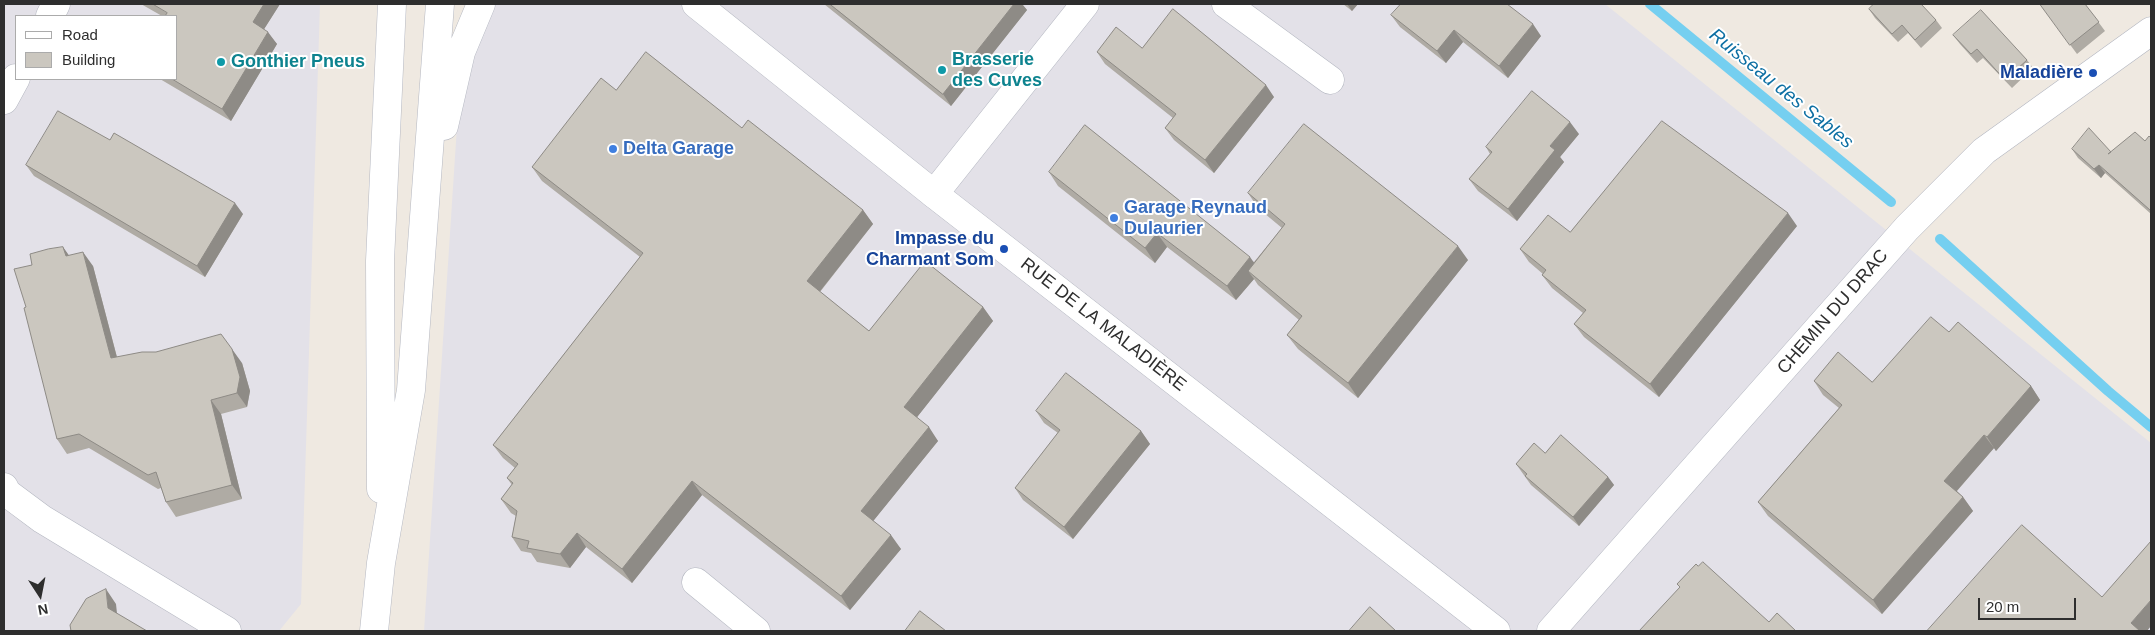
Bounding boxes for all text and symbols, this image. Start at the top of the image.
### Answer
legend [15,15,178,80]
water label: Ruisseau des Sables [1704,24,1858,154]
text: Road [62,26,98,43]
place label: Brasserie des Cuves [952,49,1042,92]
text: Building [62,51,115,68]
place label: Gonthier Pneus [231,51,365,73]
marker: Gonthier Pneus [215,56,227,68]
place label: Maladière [2000,62,2083,84]
marker: Brasserie des Cuves [936,64,948,76]
marker: Maladière [2087,67,2099,79]
place label: Delta Garage [623,138,734,160]
marker: Delta Garage [607,143,619,155]
place label: Garage Reynaud Dulaurier [1124,197,1267,240]
marker: Garage Reynaud Dulaurier [1108,212,1120,224]
place label: Impasse du Charmant Som [866,228,994,270]
marker: Impasse du Charmant Som [998,243,1010,255]
street label: CHEMIN DU DRAC [1773,245,1893,379]
street label: RUE DE LA MALADIÈRE [1016,254,1190,396]
north arrow [15,570,65,620]
scale bar [1980,588,2078,620]
text: 20 m [1986,598,2019,615]
text: N [36,601,49,619]

